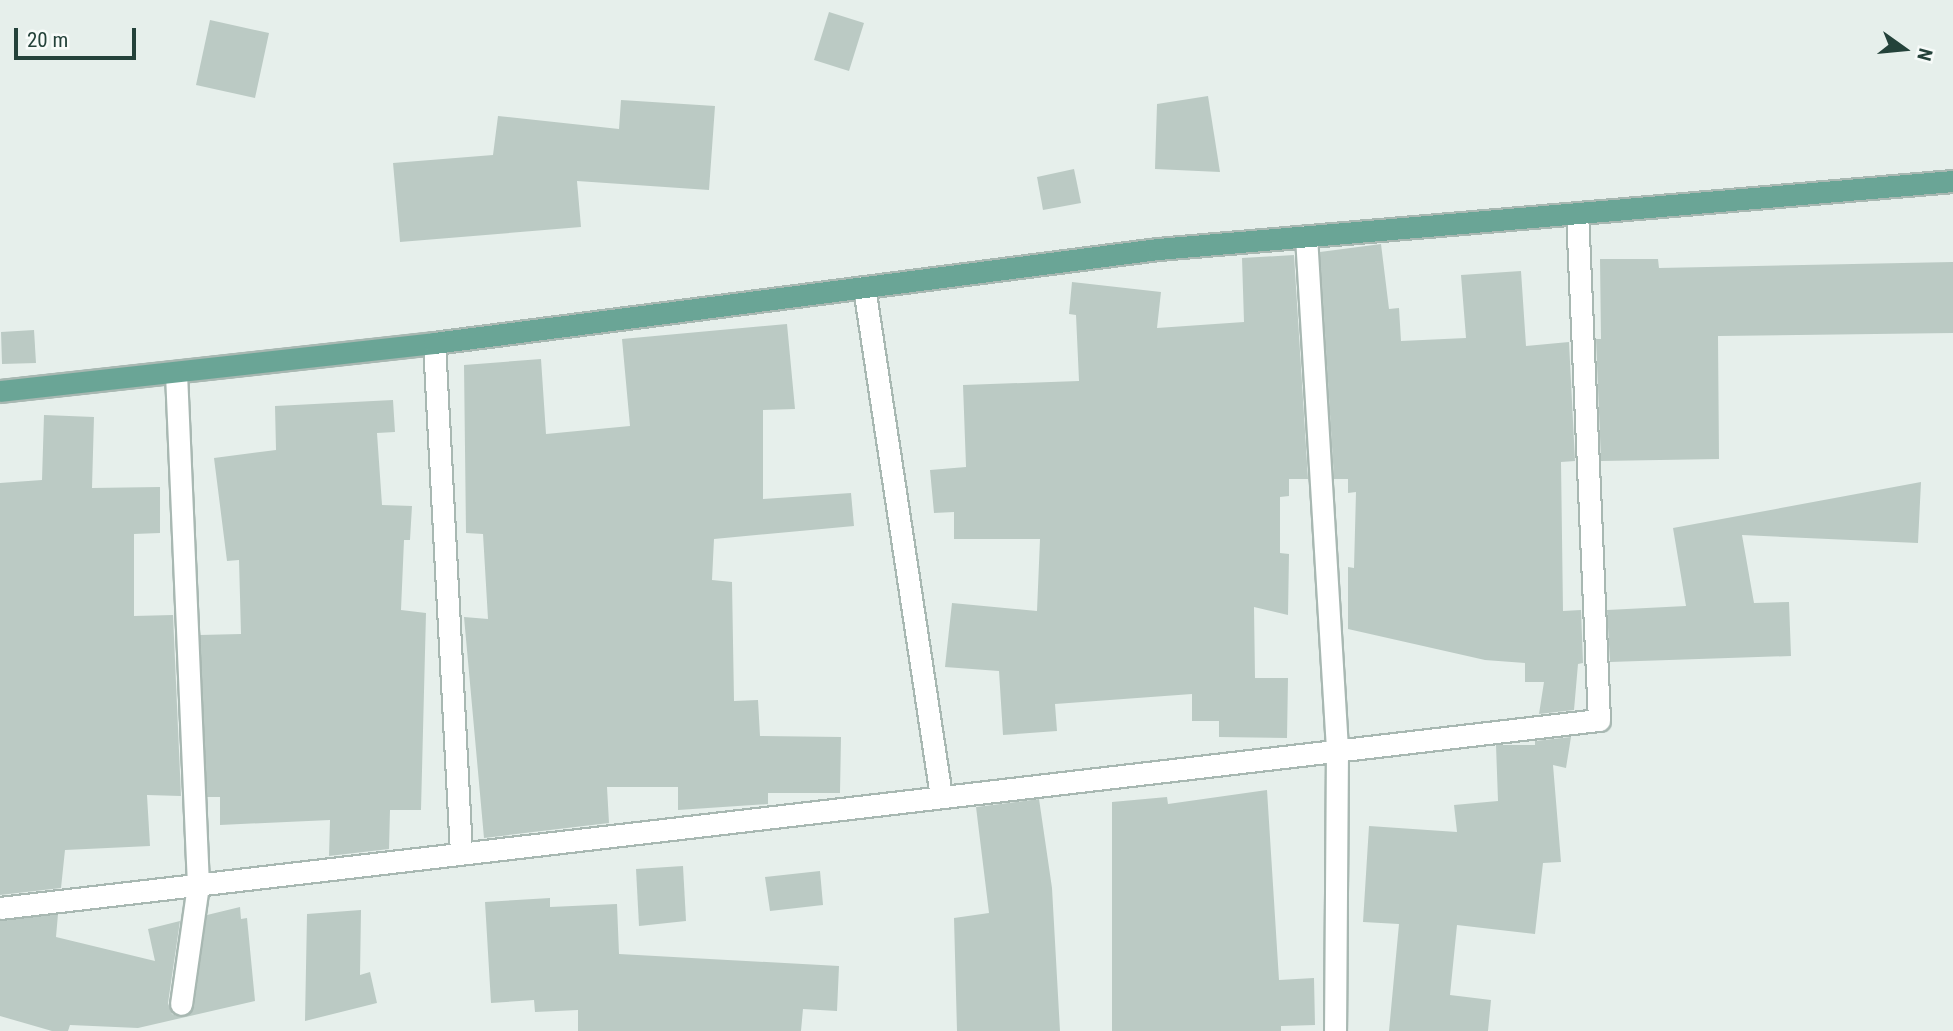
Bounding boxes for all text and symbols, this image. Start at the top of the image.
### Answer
scale bar [18,14,140,58]
north arrow [1869,14,1939,84]
text: 20 m [27,28,68,52]
text: N [1912,46,1937,63]

